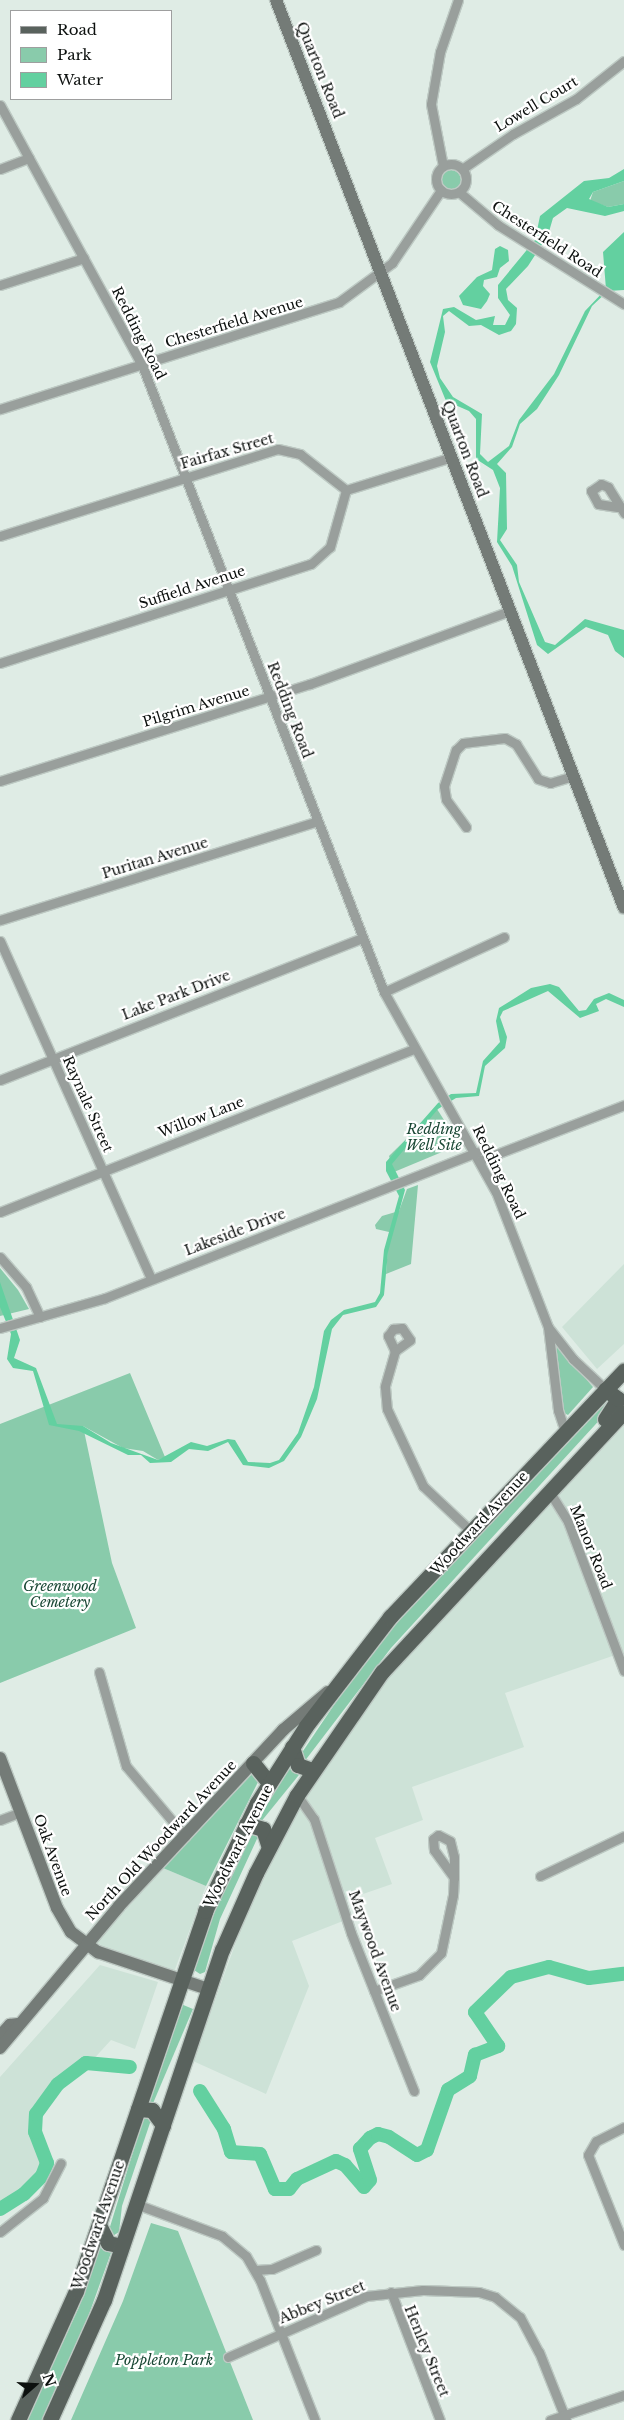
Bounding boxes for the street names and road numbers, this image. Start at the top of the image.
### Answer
street label: Quarton Road [293,19,347,121]
street label: Lowell Court [492,73,580,135]
street label: Chesterfield Road [489,197,605,281]
street label: Redding Road [108,284,170,382]
street label: Chesterfield Avenue [163,293,305,351]
street label: Quarton Road [439,398,491,500]
street label: Fairfax Street [178,430,276,472]
street label: Suffield Avenue [136,562,248,612]
street label: Redding Road [264,659,316,761]
street label: Pilgrim Avenue [140,682,252,730]
street label: Puritan Avenue [100,834,210,882]
street label: Lake Park Drive [119,967,233,1023]
street label: Raynale Street [59,1053,117,1155]
street label: Willow Lane [156,1093,246,1141]
street label: Redding Road [469,1123,529,1221]
street label: Lakeside Drive [182,1205,288,1259]
street label: Woodward Avenue [427,1468,531,1578]
street label: Manor Road [566,1502,616,1592]
street label: North Old Woodward Avenue [82,1756,240,1924]
street label: Woodward Avenue [200,1782,276,1910]
street label: Oak Avenue [30,1811,76,1899]
street label: Maywood Avenue [345,1888,405,2014]
street label: Woodward Avenue [68,2158,128,2292]
street label: Abbey Street [276,2277,368,2327]
street label: Henley Street [401,2303,453,2399]

